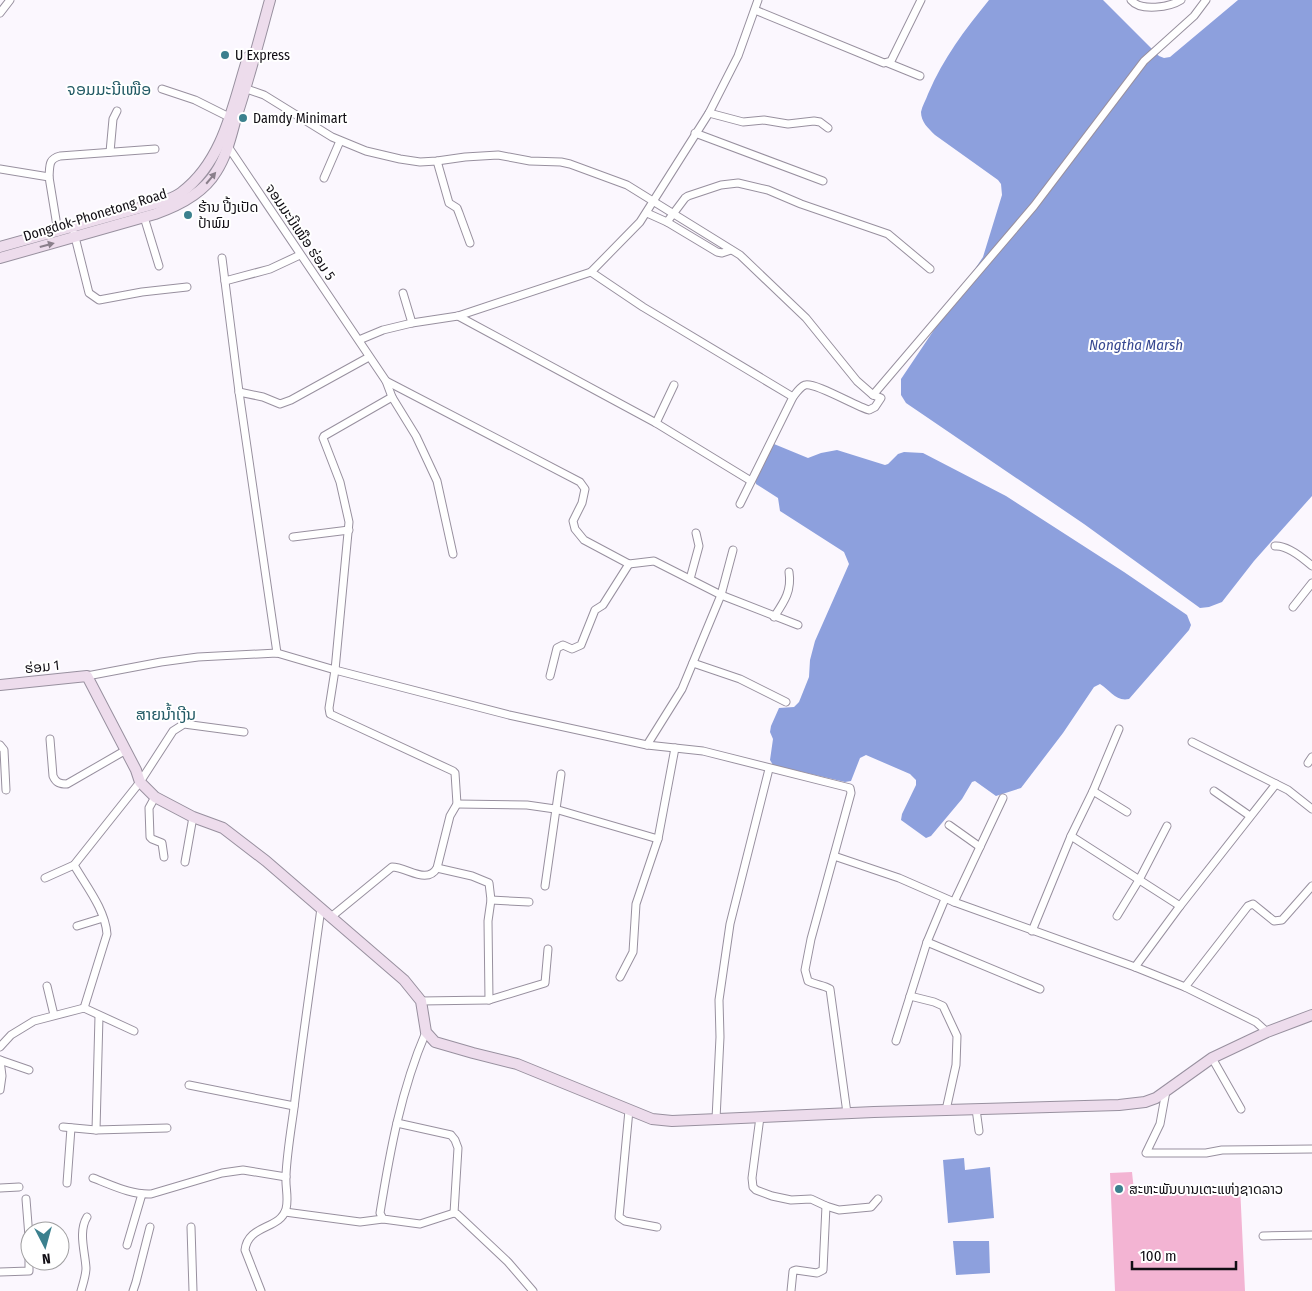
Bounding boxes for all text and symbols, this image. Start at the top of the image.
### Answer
place label: U Express [235,47,290,64]
marker: U Express [219,49,231,61]
district label: ຈອມມະນີເໜືອ [67,80,151,99]
place label: Damdy Minimart [253,110,348,127]
marker: Damdy Minimart [237,112,249,124]
one-way arrow [205,172,216,184]
street label: ຈອມມະນີເໜືອ ຮ່ອມ 5 [261,181,339,283]
street label: Dongdok-Phonetong Road [21,185,169,245]
place label: ຮ້ານ ປີ້ງເປັດ ປ້າພົມ [198,196,258,232]
marker: ຮ້ານ ປີ້ງເປັດ ປ້າພົມ [182,209,194,221]
one-way arrow [40,241,55,249]
water label: Nongtha Marsh [1089,336,1183,354]
street label: ຮ່ອມ 1 [24,657,60,677]
district label: ສາຍນ້ຳເງີນ [136,702,196,724]
place label: ສະຫະພັນບານເຕະແຫ່ງຊາດລາວ [1129,1181,1283,1198]
marker: ສະຫະພັນບານເຕະແຫ່ງຊາດລາວ [1113,1183,1125,1195]
north arrow [20,1221,70,1271]
scale bar [1132,1238,1236,1270]
text: 100 m [1140,1247,1177,1265]
text: N [41,1250,51,1267]

